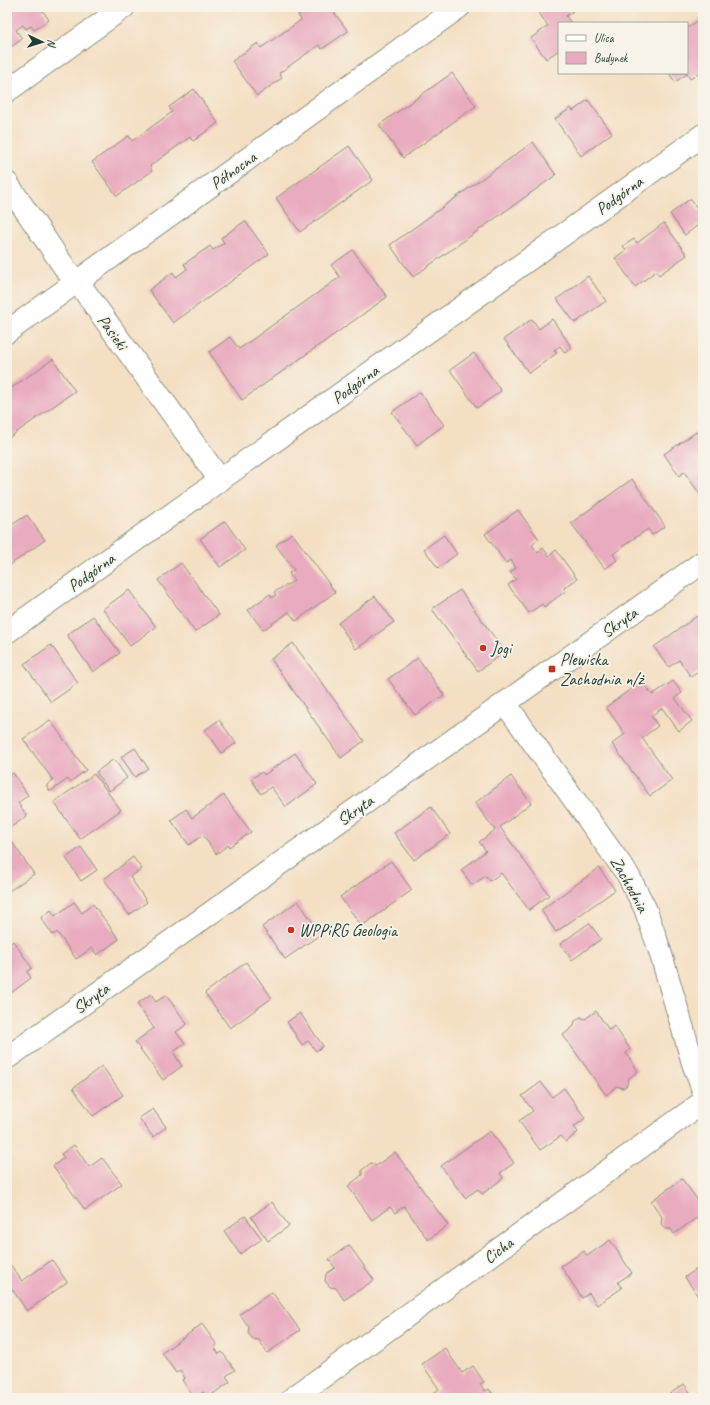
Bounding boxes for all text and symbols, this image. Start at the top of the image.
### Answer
north arrow [22,22,62,62]
legend [558,22,688,74]
text: Ulica [594,30,615,46]
text: N [45,39,59,49]
text: Budynek [594,50,629,66]
street label: Północna [206,146,261,194]
street label: Podgórna [592,170,648,220]
street label: Pasieki [93,311,133,356]
street label: Podgórna [328,359,384,409]
street label: Podgórna [64,547,120,597]
street label: Skryta [597,602,643,642]
place label: Jogi [490,638,513,659]
marker: Jogi [478,643,488,653]
place label: Plewiska Zachodnia n/ż [560,649,645,690]
marker: Plewiska Zachodnia n/ż [547,664,557,674]
street label: Skryta [333,790,379,830]
street label: Zachodnia [606,853,654,917]
place label: WPPiRG Geologia [299,920,399,941]
marker: WPPiRG Geologia [286,925,296,935]
street label: Skryta [69,977,115,1019]
street label: Cicha [479,1232,518,1268]

